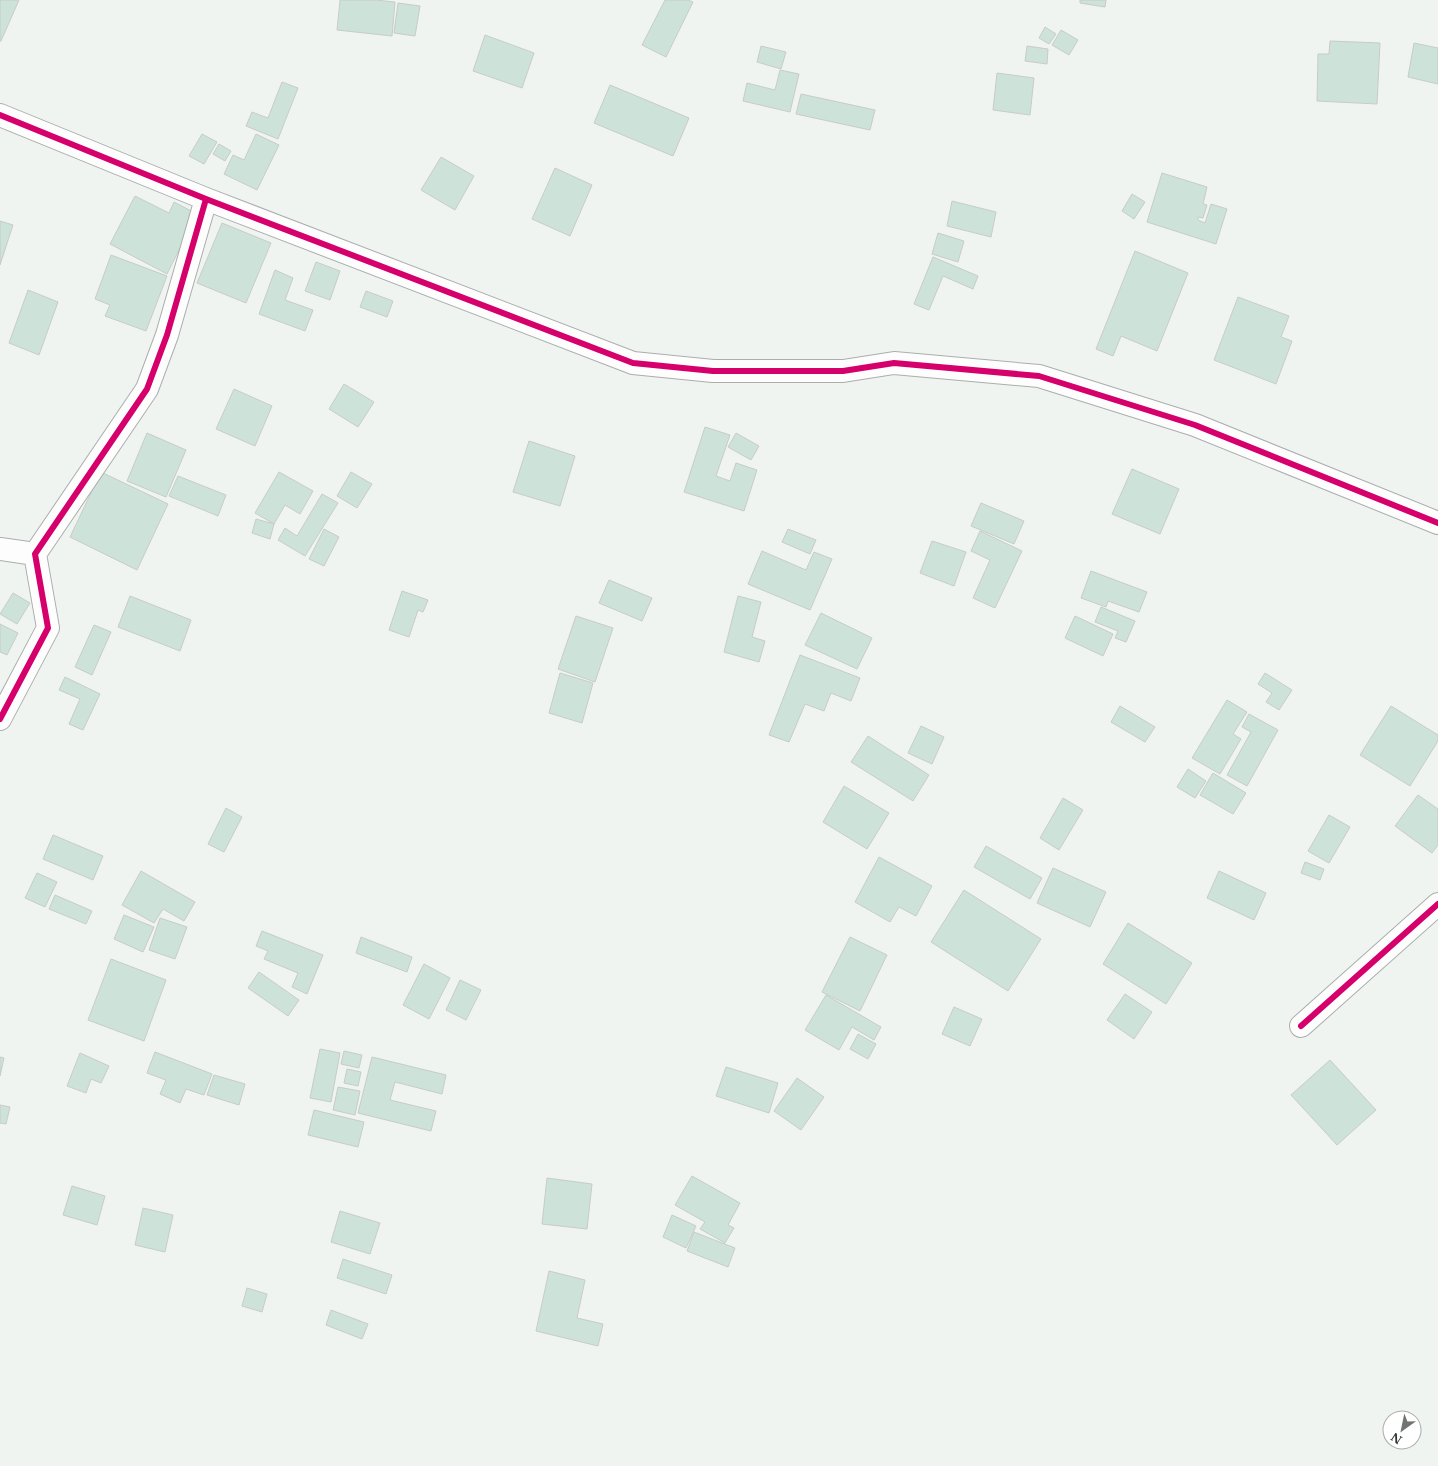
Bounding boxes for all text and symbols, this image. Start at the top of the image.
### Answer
north arrow [1382,1410,1422,1450]
text: N [1388,1429,1405,1447]

